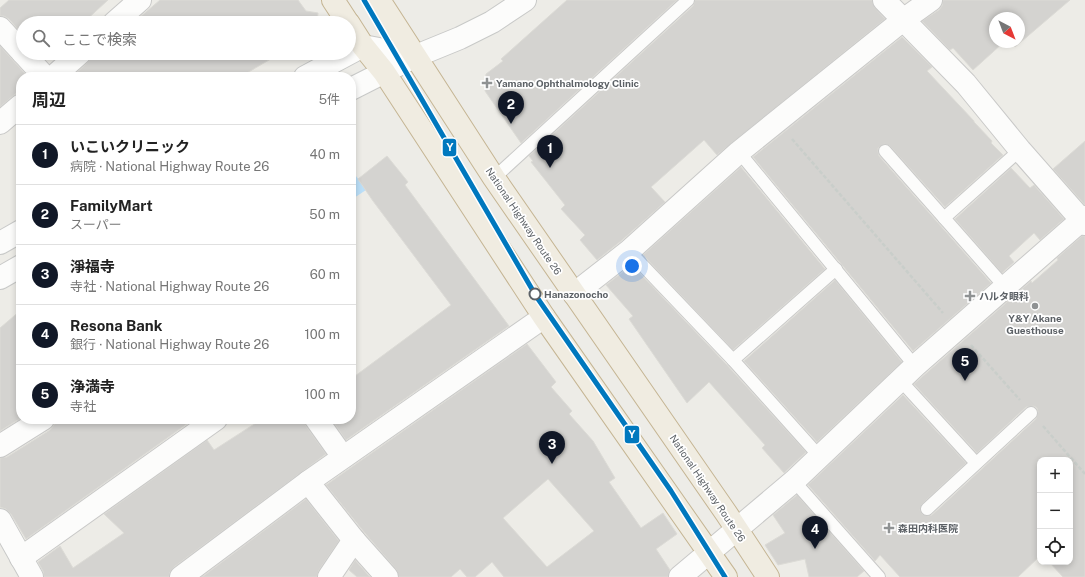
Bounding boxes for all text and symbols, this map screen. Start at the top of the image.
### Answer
north arrow [989,12,1025,48]
search box [16,16,356,60]
icon: search [30,27,52,49]
text: ここで検索 [62,31,137,48]
marker: Yamano Ophthalmology Clinic [481,77,493,89]
place label: Yamano Ophthalmology Clinic [496,77,640,89]
text: 周辺 [32,90,66,110]
pin: 2 [498,91,524,124]
text: 5件 [319,92,340,107]
pin: 1 [537,135,563,168]
text: いこいクリニック [70,138,190,155]
line badge: Y [442,138,457,157]
text: Y [446,141,454,153]
text: 1 [42,147,48,162]
text: 40 m [309,147,340,162]
text: 病院 · National Highway Route 26 [70,159,269,174]
street label: National Highway Route 26 [484,165,564,277]
text: FamilyMart [70,197,153,214]
text: 2 [41,207,49,222]
text: 50 m [309,207,340,222]
text: スーパー [70,217,122,232]
your location [622,256,642,276]
text: 淨福寺 [70,258,115,275]
text: 3 [41,267,49,282]
text: 60 m [310,267,340,282]
text: 寺社 · National Highway Route 26 [70,279,269,294]
marker: Hanazonocho [528,287,542,301]
place label: Hanazonocho [544,288,609,300]
marker: ハルタ眼科 [964,290,976,302]
place label: ハルタ眼科 [979,290,1029,302]
marker: Y&Y Akane Guesthouse [1030,301,1040,311]
place label: Y&Y Akane Guesthouse [1006,312,1064,336]
text: Resona Bank [70,317,162,334]
text: 4 [41,327,49,342]
text: 100 m [304,327,340,342]
text: 銀行 · National Highway Route 26 [70,337,269,352]
pin: 5 [952,348,978,381]
text: 浄満寺 [70,378,115,395]
text: 5 [41,387,49,402]
text: 100 m [304,387,340,402]
text: 寺社 [70,399,96,414]
line badge: Y [624,425,640,444]
text: Y [628,428,636,440]
pin: 3 [539,431,565,464]
street label: National Highway Route 26 [668,432,748,544]
map controls [1037,457,1073,565]
button: + [1037,457,1073,493]
button: − [1037,493,1073,529]
pin: 4 [802,516,828,549]
marker: 森田内科医院 [883,522,895,534]
place label: 森田内科医院 [898,522,958,534]
button: locate [1037,529,1073,565]

